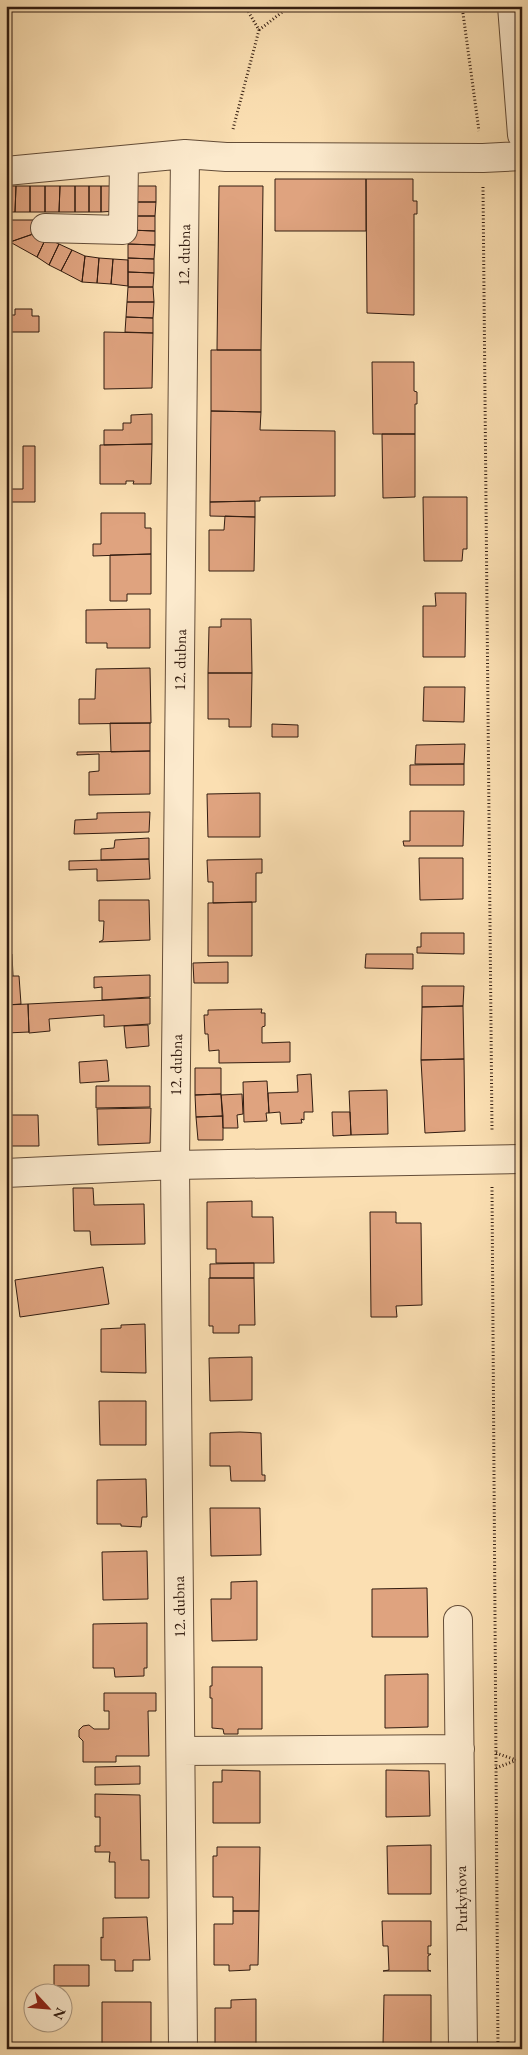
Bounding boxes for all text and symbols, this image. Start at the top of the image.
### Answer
street label: 12. dubna [173,223,195,286]
street label: 12. dubna [169,628,191,691]
street label: 12. dubna [165,1033,187,1096]
street label: 12. dubna [168,1575,190,1638]
street label: Purkyňova [450,1865,472,1932]
north arrow [22,1982,72,2032]
text: N [49,2005,70,2023]

